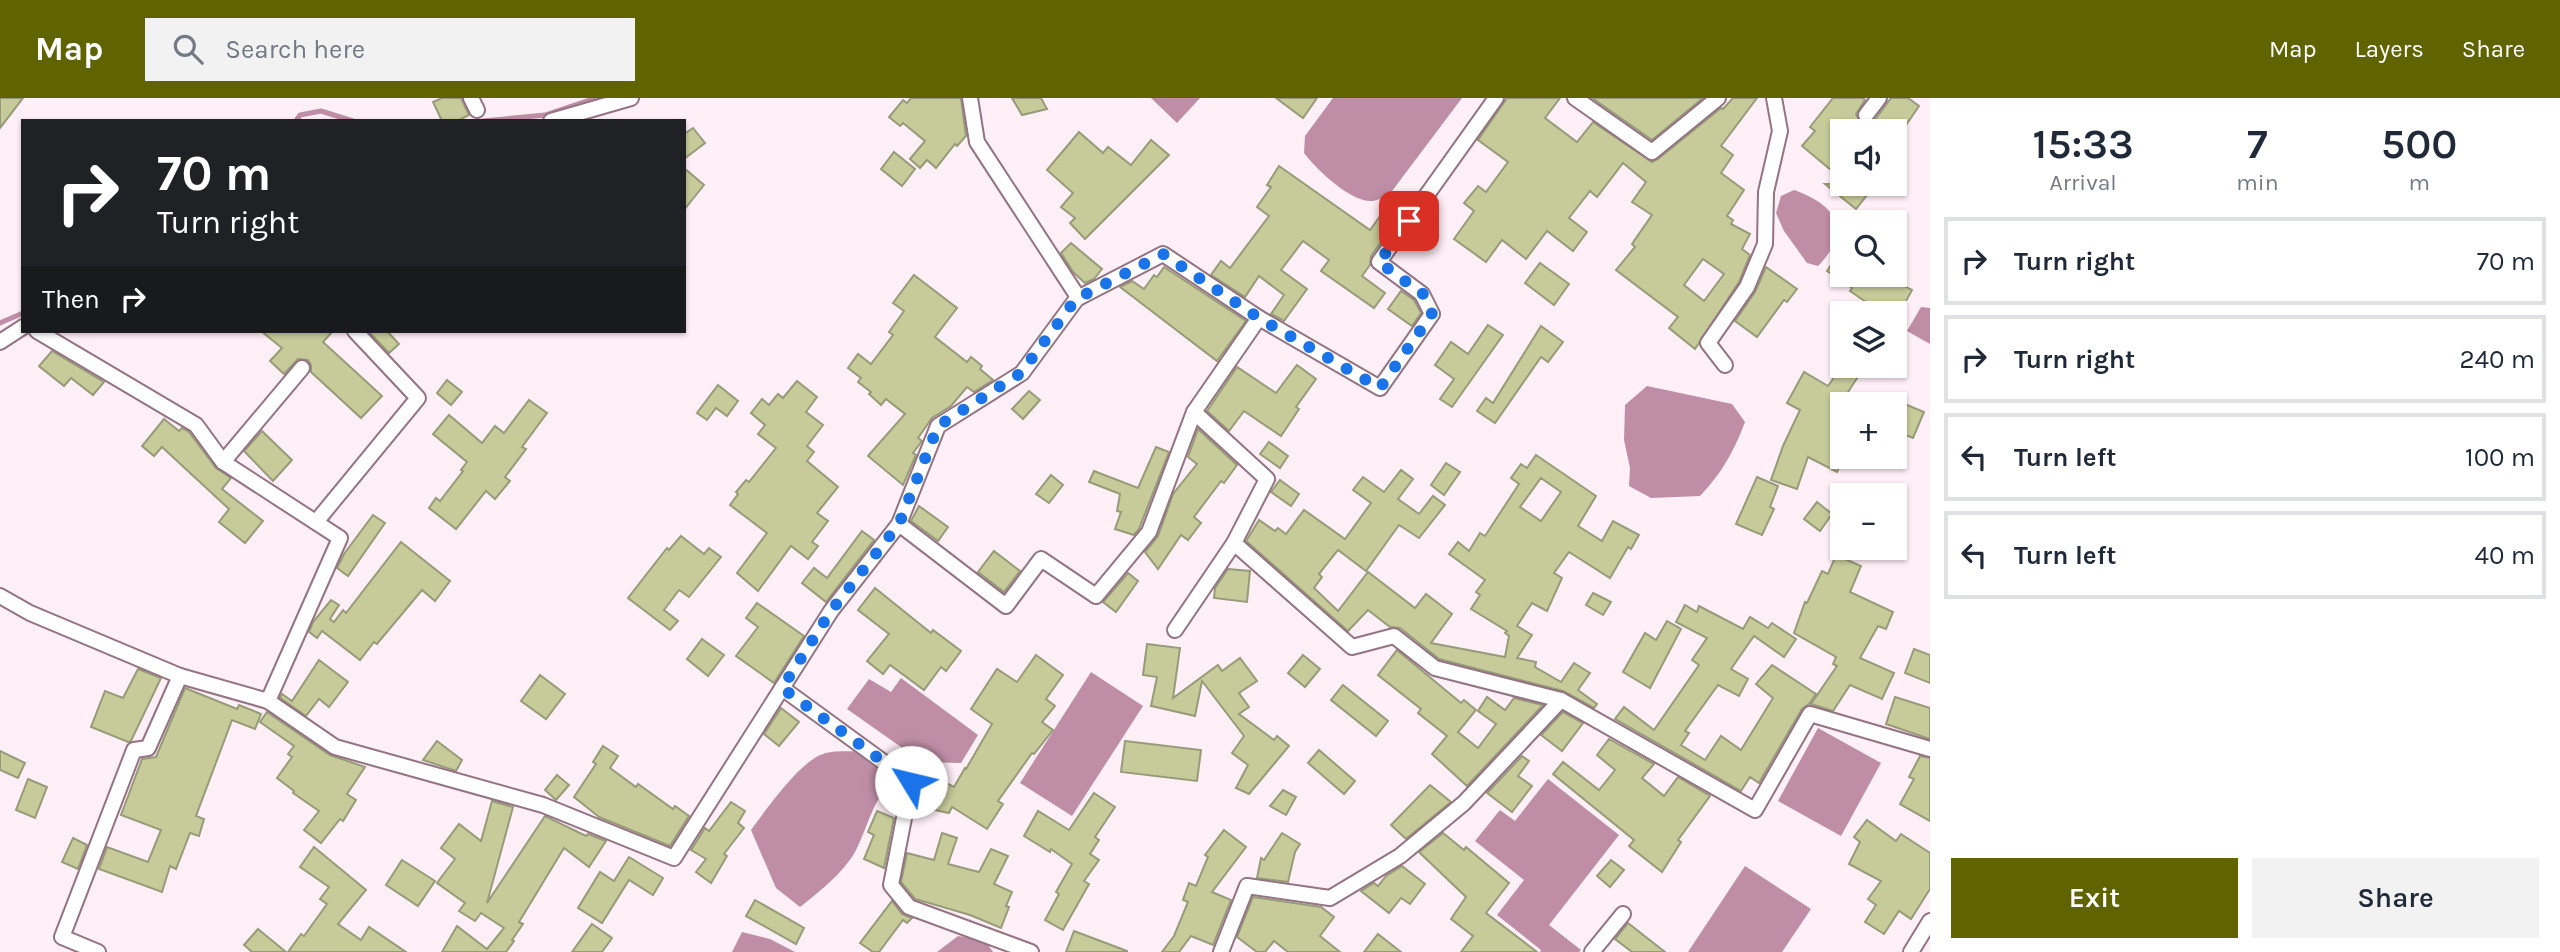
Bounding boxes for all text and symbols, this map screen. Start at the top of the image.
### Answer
search box [145,18,635,81]
text: Map [35,30,103,68]
icon: search [169,30,207,68]
text: Search here [225,34,365,65]
text: Map [2269,35,2317,63]
text: Layers [2355,35,2424,63]
text: Share [2462,35,2525,63]
map controls [1830,119,1907,560]
button: sound [1830,119,1907,196]
text: 15:33 [2032,119,2134,169]
text: 7 [2247,119,2268,169]
text: 500 [2381,119,2457,169]
text: 70 m [157,145,271,202]
icon: right [42,147,133,238]
text: Arrival [2049,169,2117,196]
text: min [2236,169,2279,196]
text: m [2408,169,2430,196]
pin [1379,191,1439,251]
icon: arrive [1390,202,1428,240]
text: Turn right [157,204,299,241]
button: search [1830,210,1907,287]
icon: right [1955,242,1993,280]
text: Turn right [2014,246,2135,277]
text: 70 m [2477,246,2535,277]
icon: right [114,280,152,318]
text: Then [42,284,100,315]
button: layers [1830,301,1907,378]
icon: right [1955,340,1993,378]
text: Turn right [2014,344,2135,375]
text: 240 m [2459,344,2535,375]
button: + [1830,392,1907,469]
icon: left [1955,438,1993,476]
text: Turn left [2014,442,2116,473]
text: 100 m [2465,442,2535,473]
button: − [1830,483,1907,560]
icon: left [1955,536,1993,574]
text: Turn left [2014,540,2116,571]
text: 40 m [2475,540,2535,571]
position arrow [874,745,948,819]
button: Exit [1951,858,2238,938]
button: Share [2252,858,2539,938]

